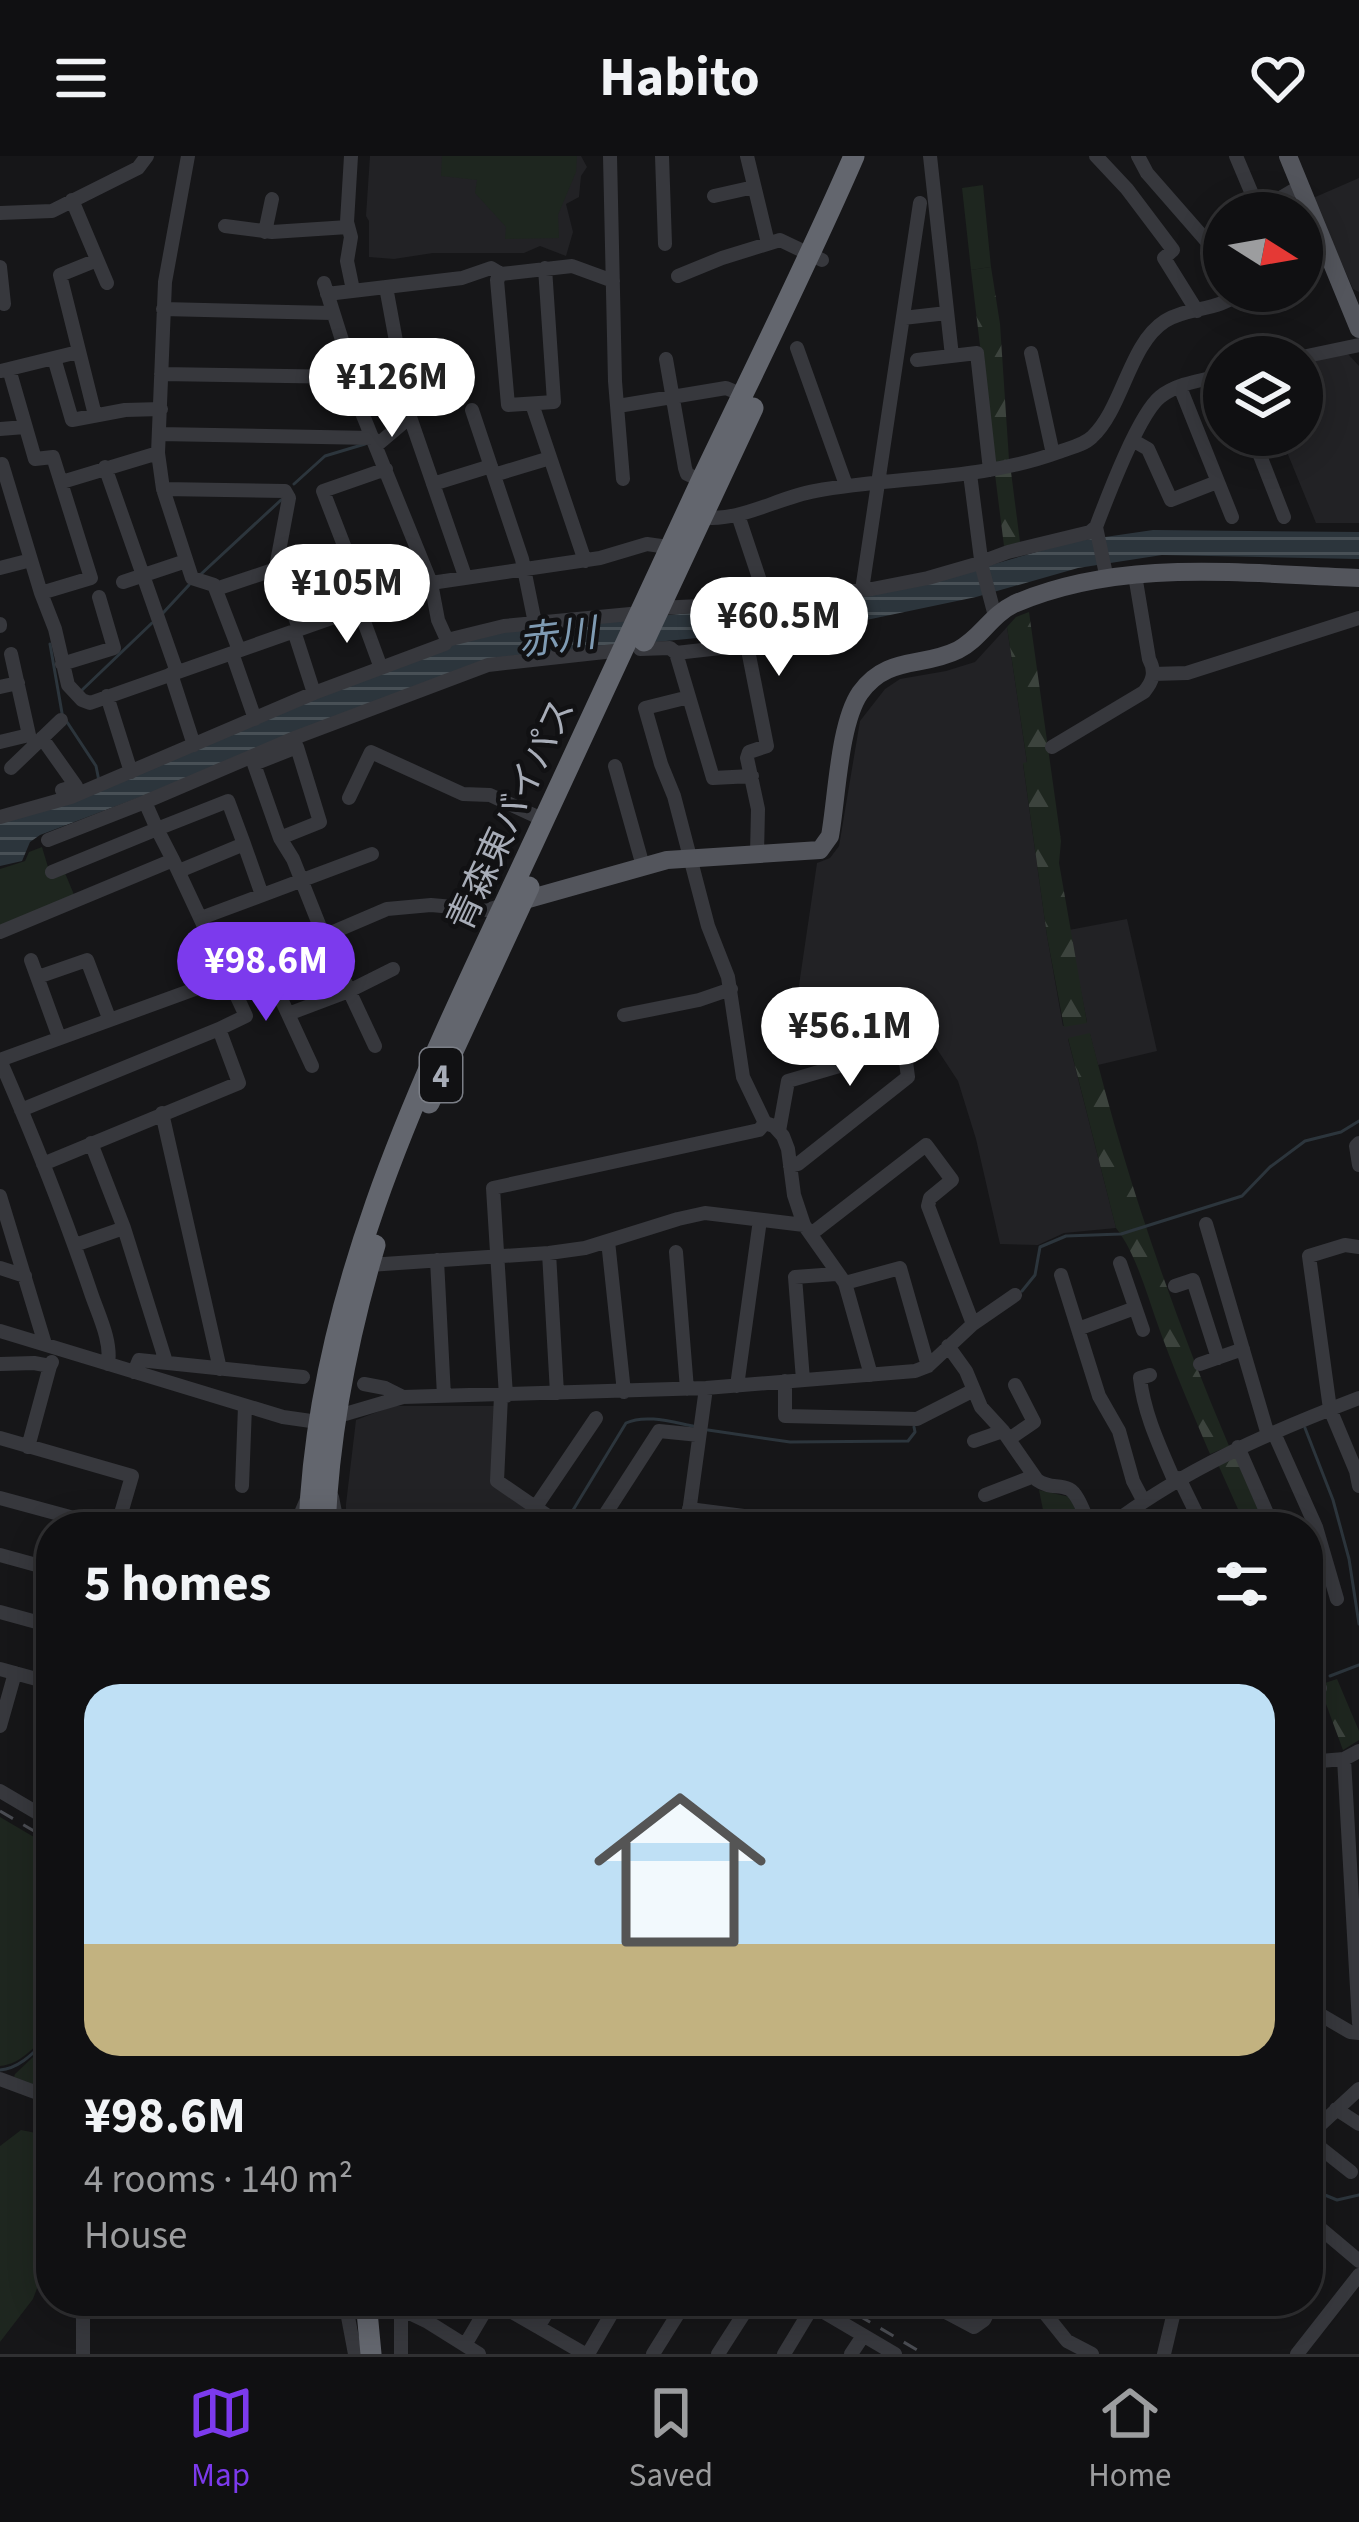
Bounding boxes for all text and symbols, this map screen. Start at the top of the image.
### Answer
text: Habito [599,40,760,117]
icon: menu [48,45,114,111]
icon: heart [1245,45,1311,111]
north arrow [1203,192,1323,312]
map controls [1203,192,1323,456]
button: layers [1203,336,1323,456]
pin: ¥126M [308,338,476,440]
text: ¥126M [336,349,448,405]
pin: ¥105M [263,544,431,646]
text: ¥105M [291,555,403,611]
pin: ¥60.5M [681,577,877,679]
text: ¥60.5M [717,588,841,644]
water label: 赤川 [515,605,603,671]
street label: 青森東バイパス [435,690,588,939]
pin: ¥98.6M [168,922,364,1024]
text: ¥98.6M [204,933,328,989]
pin: ¥56.1M [752,987,948,1089]
text: ¥56.1M [788,998,912,1054]
road number: 4 [420,1048,462,1102]
text: 5 homes [84,1548,271,1620]
icon: filters [1209,1551,1275,1617]
icon: home [572,1762,788,1978]
text: ¥98.6M [84,2080,246,2152]
text: 4 rooms · 140 m² [84,2152,353,2208]
text: House [84,2208,187,2264]
tab: Map [188,2380,254,2499]
tab: Saved [629,2380,713,2499]
tab: Home [1088,2380,1171,2499]

